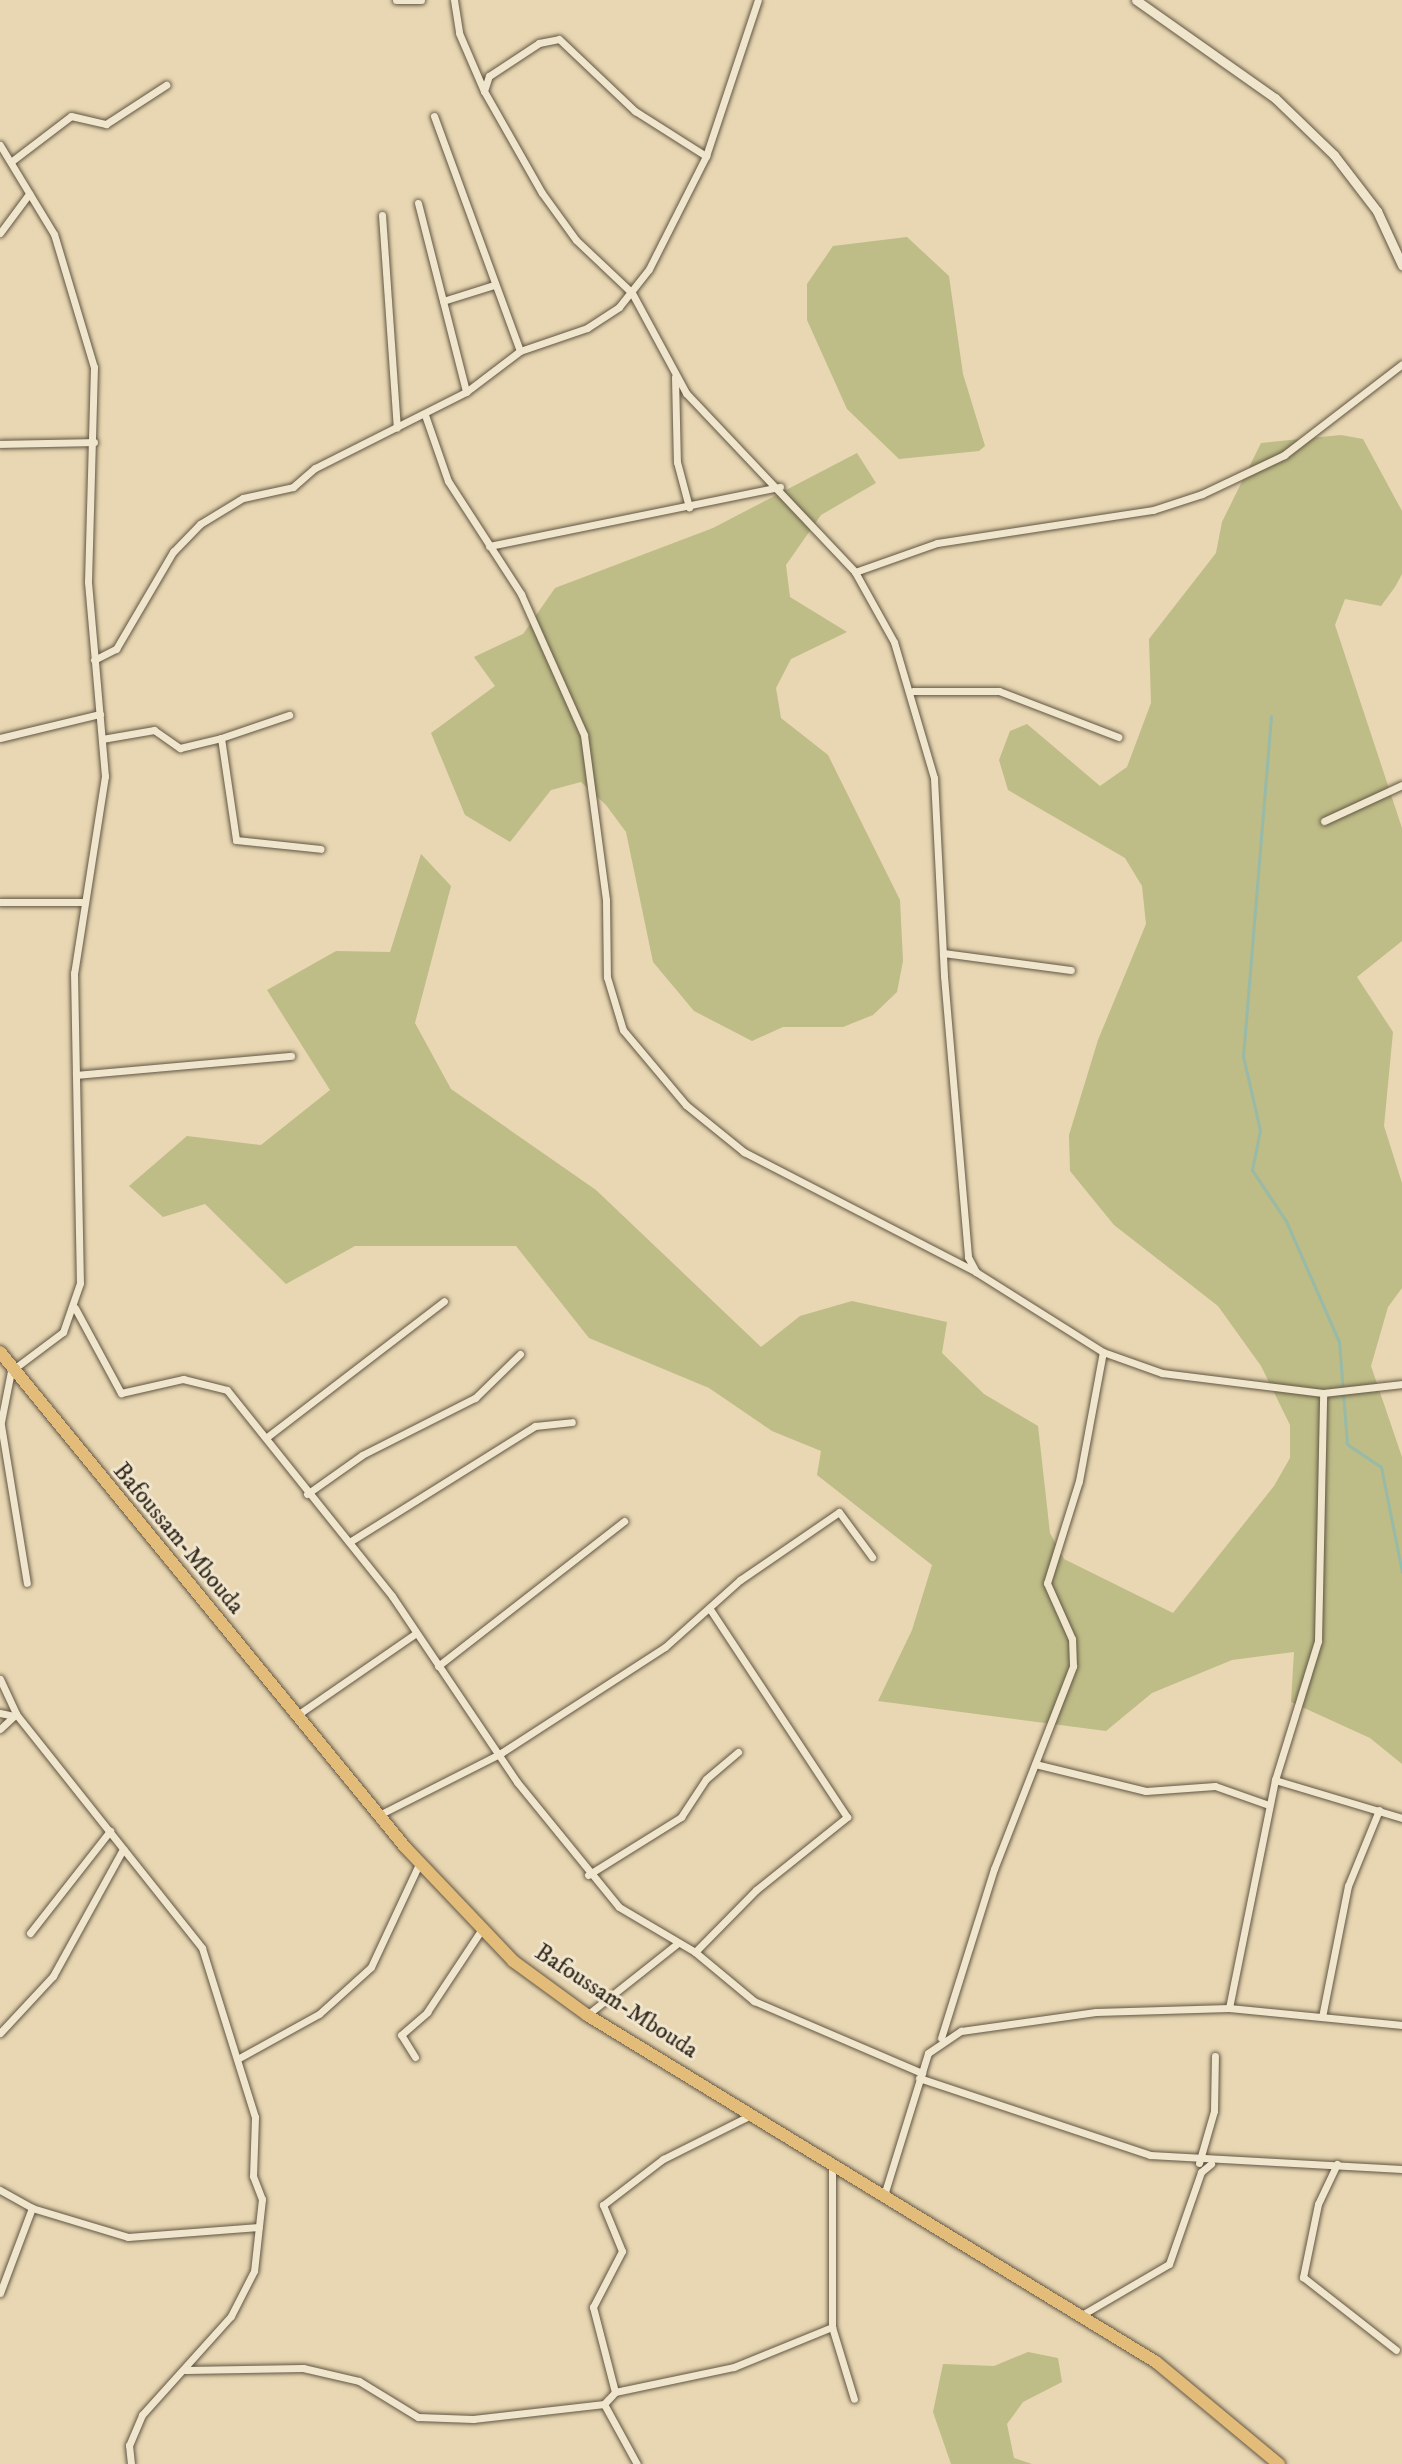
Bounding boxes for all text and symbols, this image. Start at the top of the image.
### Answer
street label: Bafoussam-Mbouda [106,1457,250,1621]
street label: Bafoussam-Mbouda [529,1939,703,2065]

